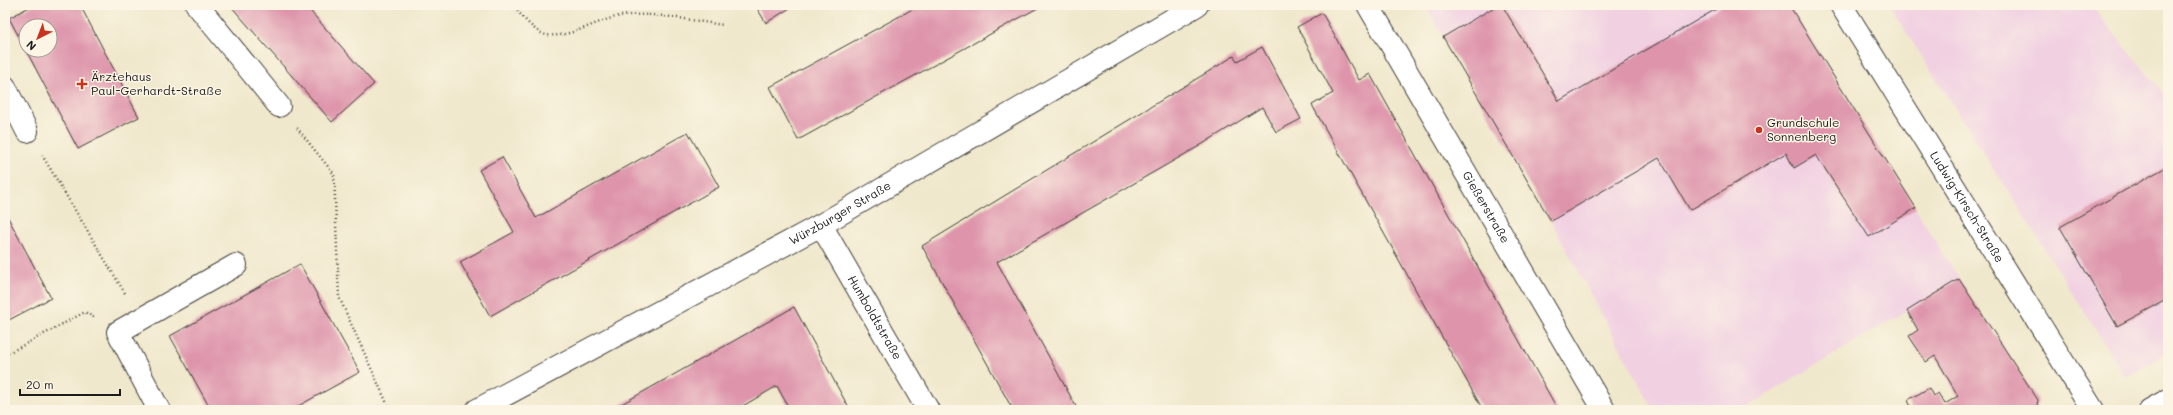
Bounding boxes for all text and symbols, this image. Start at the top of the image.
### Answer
north arrow [18,18,58,58]
text: N [23,37,39,54]
place label: Ärztehaus Paul-Gerhardt-Straße [91,68,222,98]
marker: Ärztehaus Paul-Gerhardt-Straße [76,78,88,90]
place label: Grundschule Sonnenberg [1767,114,1839,144]
marker: Grundschule Sonnenberg [1754,125,1764,135]
street label: Ludwig-Kirsch-Straße [1927,148,2008,265]
street label: Gießerstraße [1459,168,1514,246]
street label: Würzburger Straße [786,177,894,248]
street label: Humboldtstraße [845,272,906,362]
scale bar [20,371,120,397]
text: 20 m [26,376,54,392]

